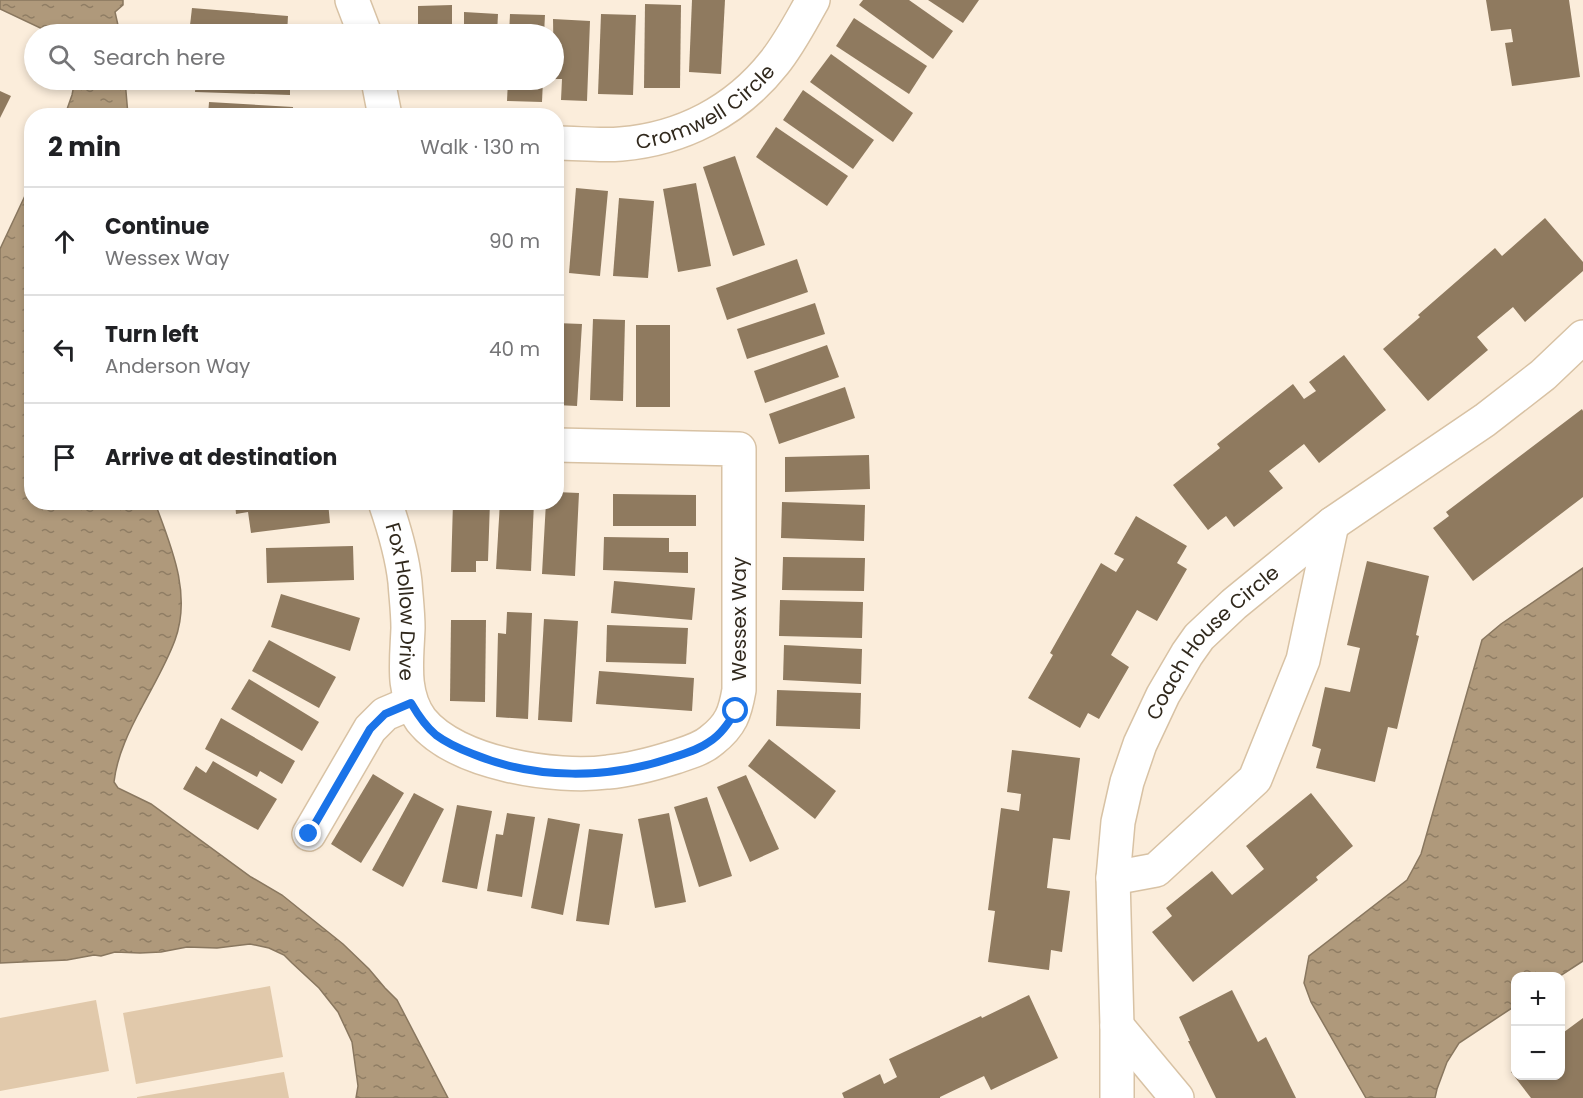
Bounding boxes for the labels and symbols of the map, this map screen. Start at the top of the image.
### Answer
street label: Cromwell Circle [634,58,781,156]
street label: Fox Hollow Drive [379,519,422,681]
street label: Wessex Way [725,557,753,681]
street label: Coach House Circle [1139,559,1285,725]
route start [722,697,748,723]
route end [295,820,321,846]

